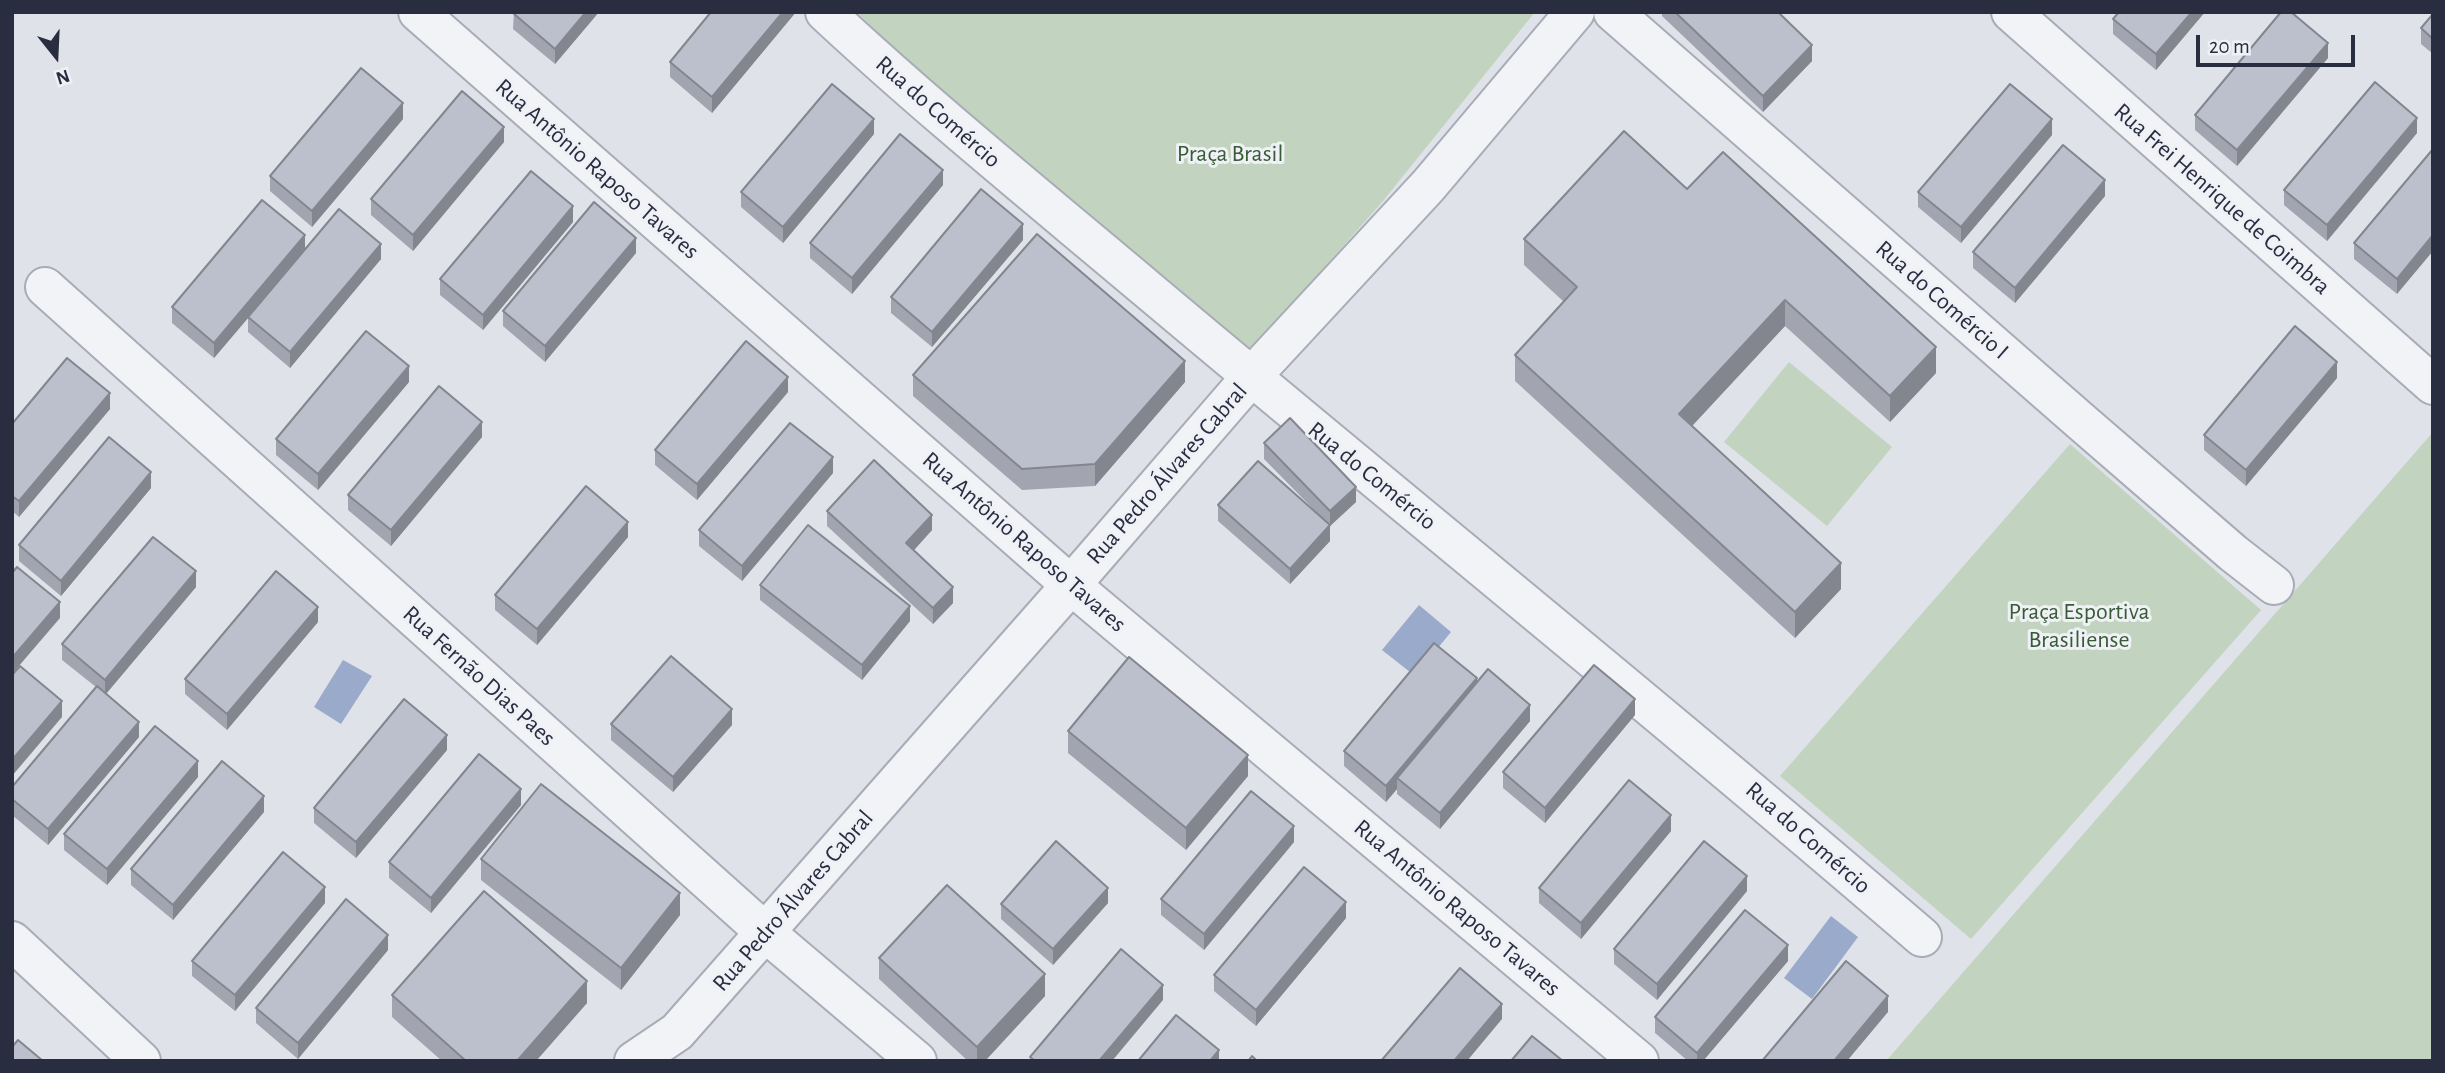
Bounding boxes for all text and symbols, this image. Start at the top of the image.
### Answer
north arrow [21,21,91,91]
scale bar [2200,21,2359,65]
text: 20 m [2209,36,2250,57]
street label: Rua do Comércio [869,50,1007,174]
text: N [53,65,72,88]
street label: Rua Antônio Raposo Tavares [489,73,705,265]
street label: Rua Frei Henrique de Coimbra [2108,97,2336,301]
park label: Praça Brasil [1177,140,1283,168]
street label: Rua do Comércio I [1870,234,2014,366]
street label: Rua Pedro Álvares Cabral [1080,377,1254,571]
street label: Rua do Comércio [1302,416,1442,536]
street label: Rua Antônio Raposo Tavares [916,446,1132,638]
park label: Praça Esportiva Brasiliense [2008,598,2150,654]
street label: Rua Fernão Dias Paes [397,600,561,752]
street label: Rua do Comércio [1739,776,1877,900]
street label: Rua Pedro Álvares Cabral [706,804,880,998]
street label: Rua Antônio Raposo Tavares [1348,813,1566,1003]

